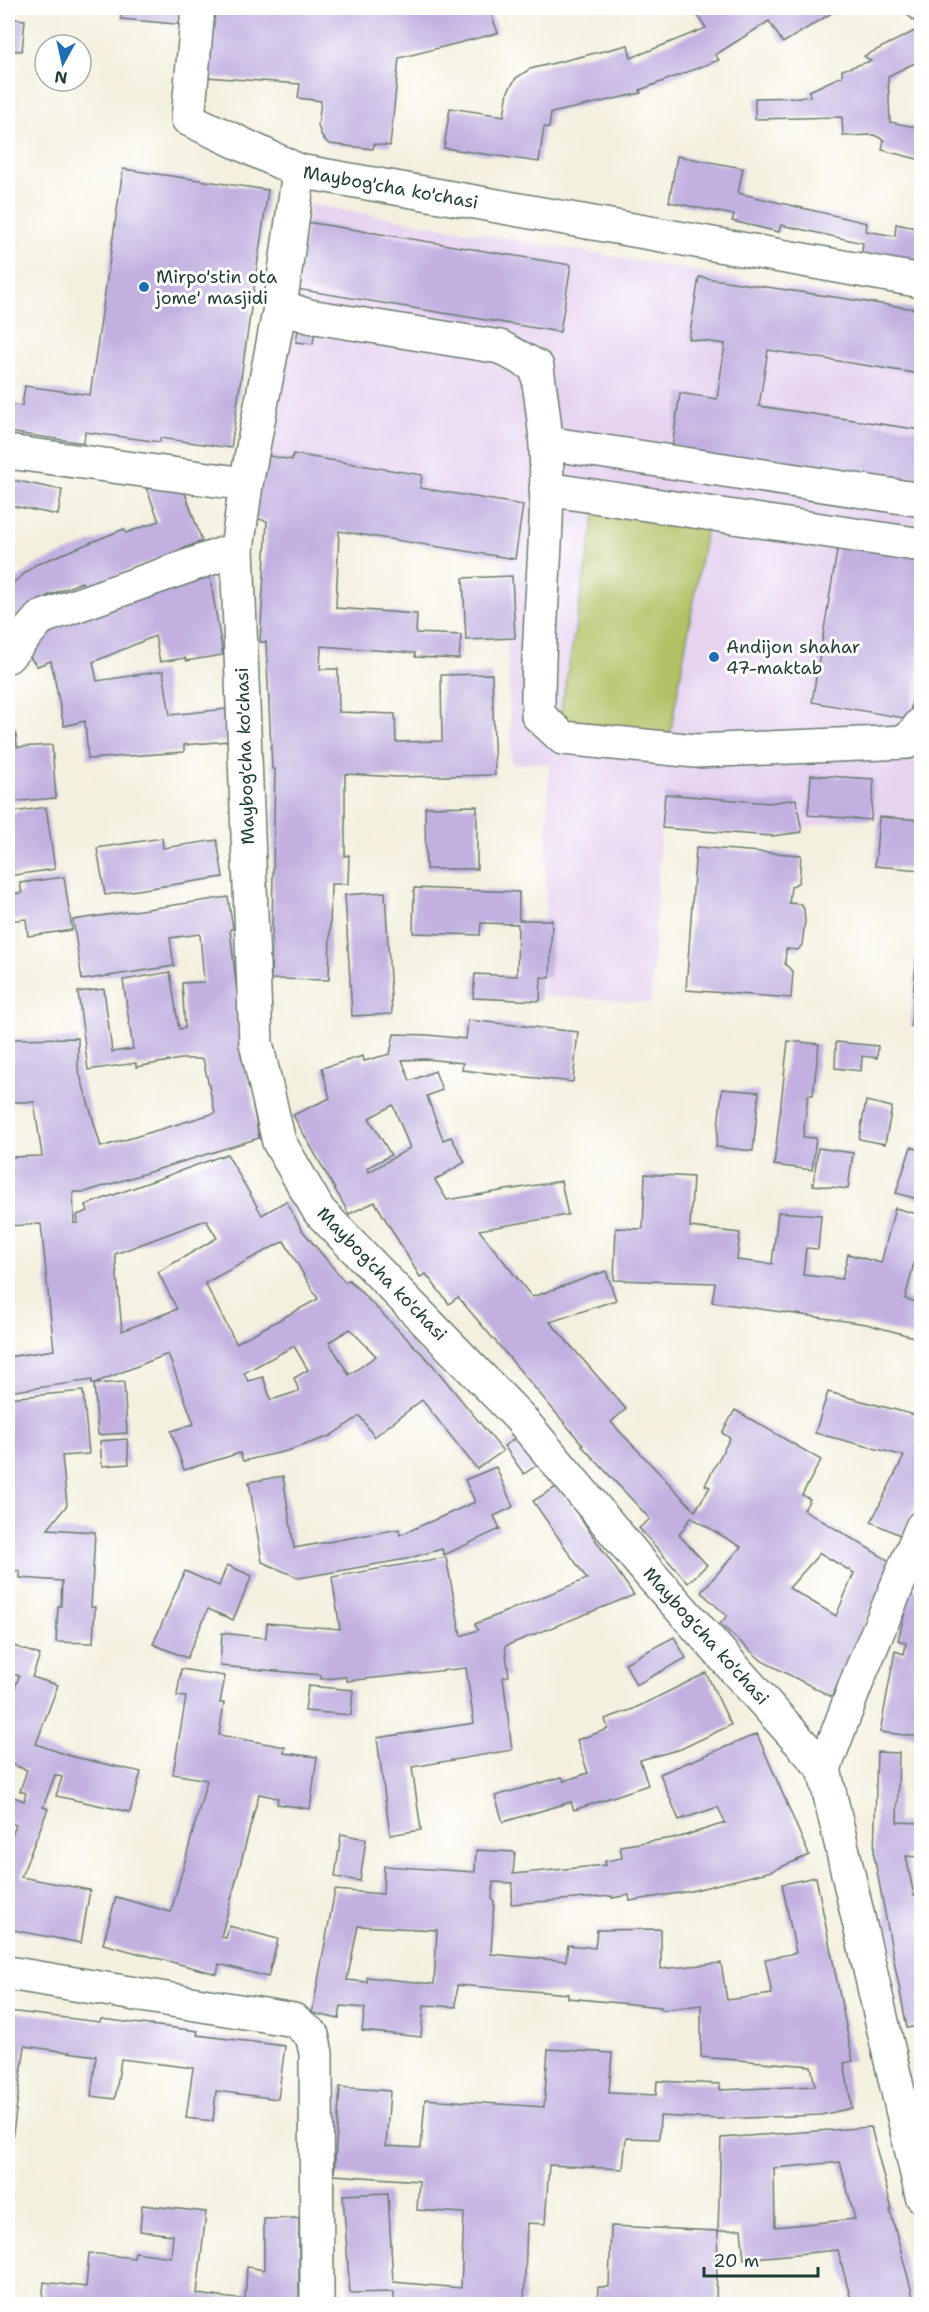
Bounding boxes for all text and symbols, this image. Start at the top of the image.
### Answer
north arrow [33,33,93,93]
text: N [53,66,69,89]
street label: Maybog'cha ko'chasi [301,160,480,214]
place label: Mirpo'stin ota jome' masjidi [155,265,277,310]
marker: Mirpo'stin ota jome' masjidi [137,280,151,294]
place label: Andijon shahar 47-maktab [726,635,860,680]
marker: Andijon shahar 47-maktab [707,650,721,664]
street label: Maybog'cha ko'chasi [230,667,260,845]
street label: Maybog'cha ko'chasi [312,1202,452,1346]
street label: Maybog'cha ko'chasi [638,1562,774,1710]
scale bar [704,2240,818,2278]
text: 20 m [713,2249,759,2273]

